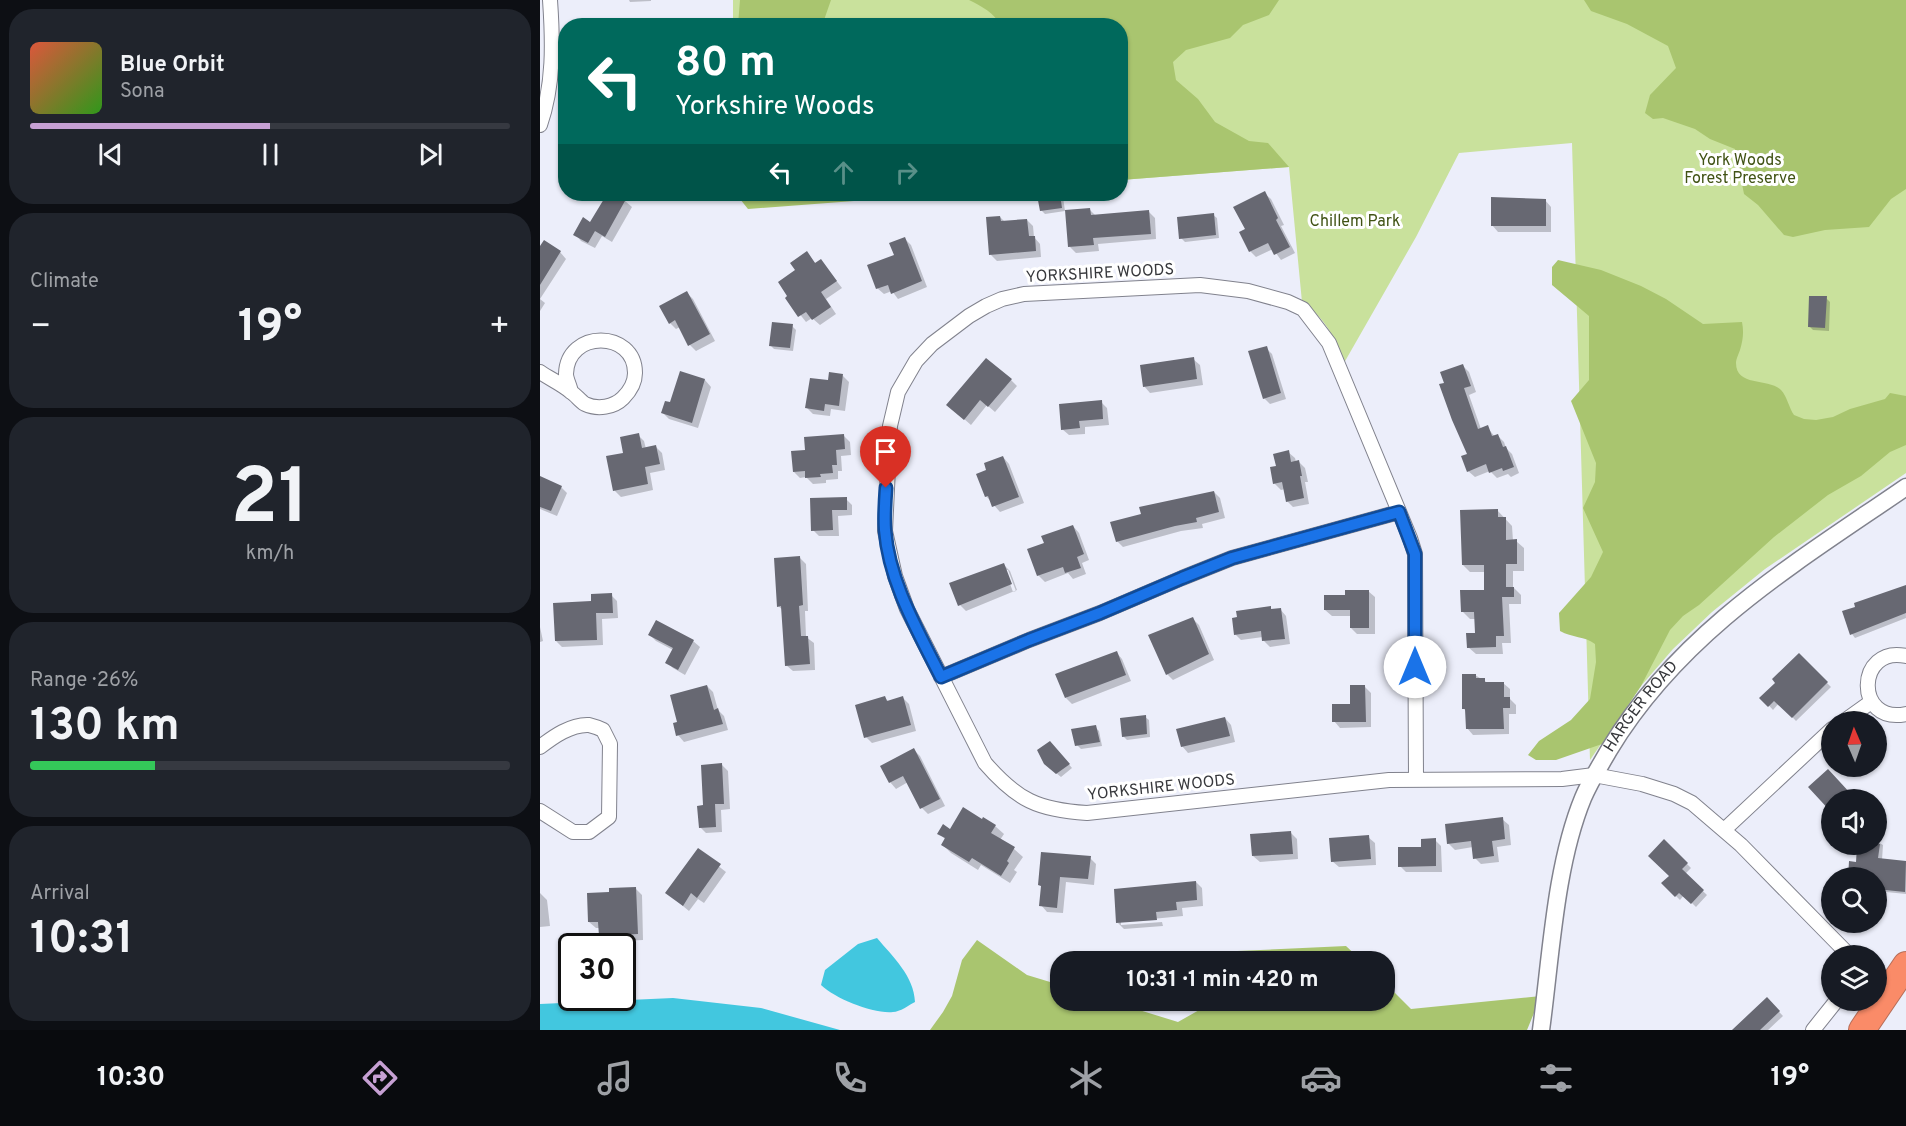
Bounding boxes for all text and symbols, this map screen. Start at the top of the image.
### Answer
text: 80 m [675,38,776,91]
icon: left [576,42,654,120]
text: Blue Orbit [120,52,225,79]
text: Sona [120,79,165,105]
text: Yorkshire Woods [675,90,875,124]
icon: previous [94,138,127,171]
icon: pause [254,138,287,171]
icon: next [414,138,447,171]
park label: York Woods Forest Preserve [1684,151,1796,189]
icon: left [764,156,797,189]
icon: ahead [827,156,860,189]
icon: right [890,156,923,189]
park label: Chillem Park [1310,212,1400,232]
street label: YORKSHIRE WOODS [1025,260,1175,288]
text: Climate [30,269,99,295]
text: 19° [238,300,302,357]
text: − [30,307,51,349]
text: + [489,307,510,349]
pin [860,426,911,488]
icon: arrive [869,435,902,468]
text: 21 [231,452,309,551]
text: km/h [246,541,294,567]
position arrow [1383,635,1447,699]
street label: HARGER ROAD [1600,657,1683,756]
text: Range · 26% [30,668,138,694]
text: 130 km [30,699,180,756]
north arrow [1821,711,1887,777]
map controls [1821,711,1887,1011]
street label: YORKSHIRE WOODS [1086,770,1236,806]
button: sound [1821,789,1887,855]
button: search [1821,867,1887,933]
text: Arrival [30,881,90,907]
text: 10:31 [30,912,133,969]
speed limit sign: 30 [558,933,636,1011]
button: layers [1821,945,1887,1011]
text: 10:31 · 1 min · 420 m [1126,967,1319,994]
icon: directions [359,1057,401,1099]
icon: music [594,1057,636,1099]
icon: phone [829,1057,871,1099]
icon: climate [1065,1057,1107,1099]
icon: car [1300,1057,1342,1099]
icon: filters [1535,1057,1577,1099]
text: 10:30 [97,1061,165,1095]
text: 19° [1771,1061,1809,1095]

